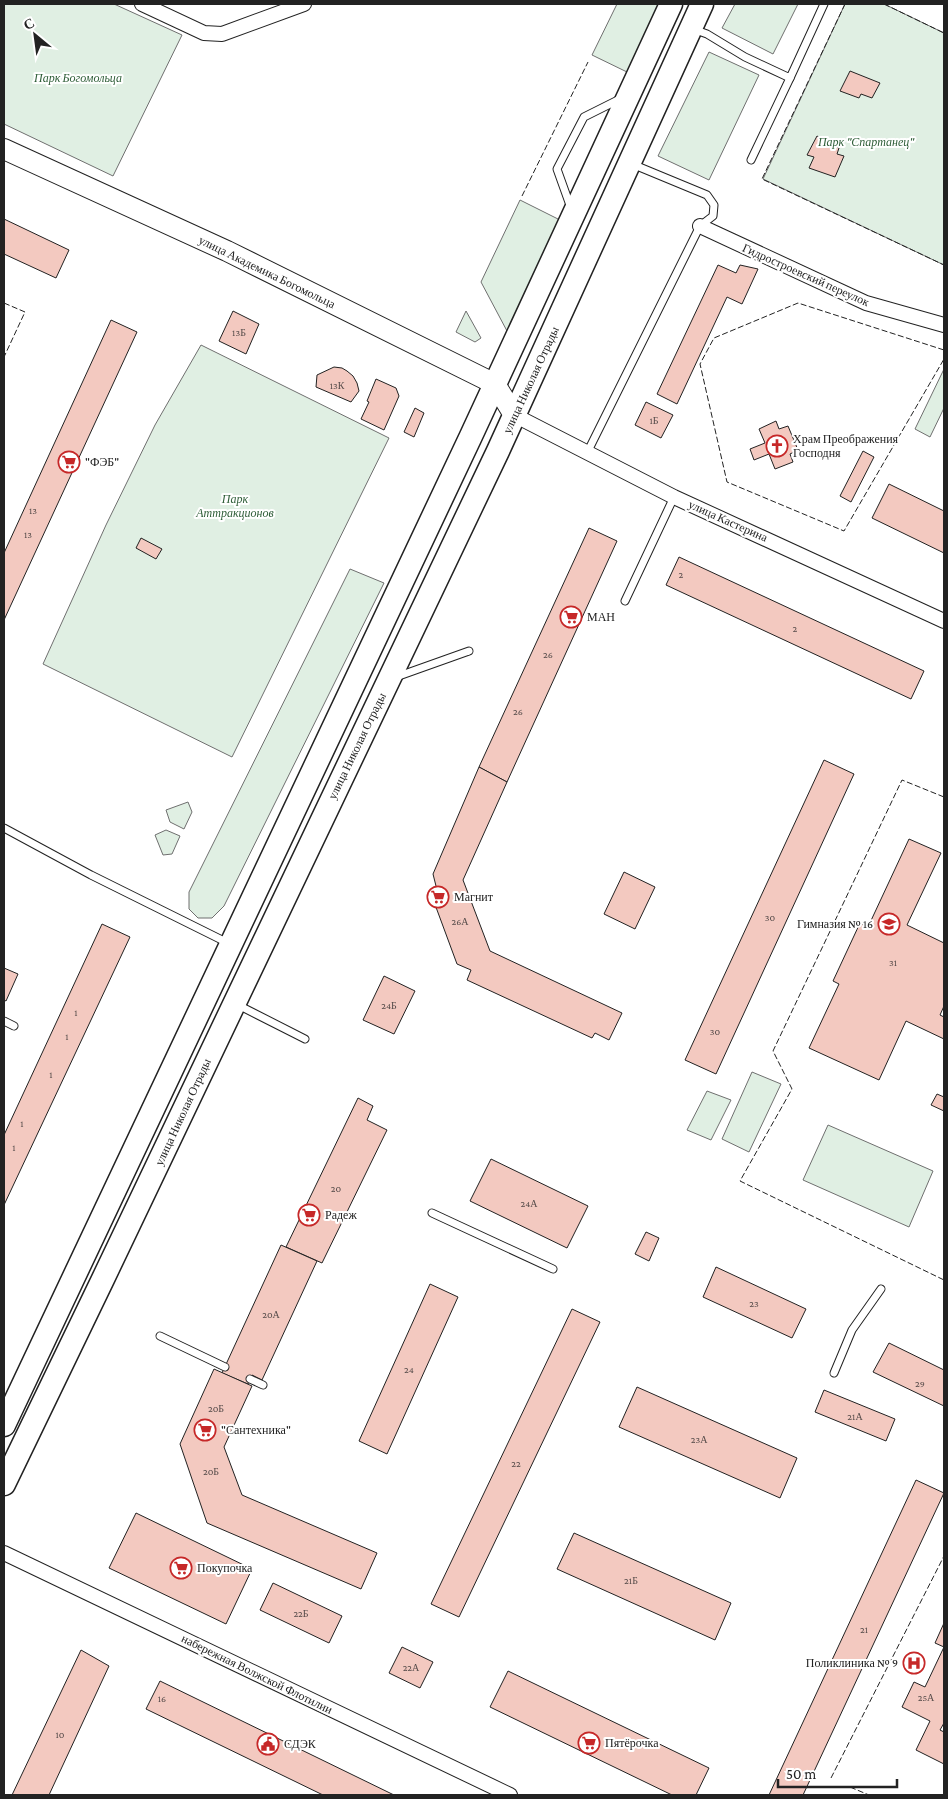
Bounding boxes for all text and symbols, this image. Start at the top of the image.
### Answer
north arrow [10,10,60,60]
text: С [20,14,37,33]
park label: Парк Богомольца [33,71,122,85]
park label: Парк "Спартанец" [817,135,915,149]
street label: улица Академика Богомольца [196,233,338,311]
street label: Гидростроевский переулок [740,241,872,309]
street label: улица Николая Отрады [500,324,562,436]
house number: 13Б [232,327,246,338]
house number: 13К [330,380,345,391]
house number: 1Б [649,415,659,426]
place label: Храм Преображения Господня [793,432,899,460]
church icon: Храм Преображения Господня [765,434,789,458]
supermarket icon: "ФЭБ" [57,450,81,474]
place label: "ФЭБ" [85,455,119,469]
park label: Парк Аттракционов [195,492,274,520]
street label: улица Кастерина [686,497,770,545]
house number: 13 [29,505,37,516]
house number: 13 [24,529,32,540]
house number: 2 [679,569,684,580]
supermarket icon: МАН [559,605,583,629]
place label: МАН [587,610,615,624]
house number: 2 [793,623,798,634]
house number: 26 [543,649,553,660]
street label: улица Николая Отрады [325,690,389,802]
house number: 26 [513,706,523,717]
supermarket icon: Магнит [426,885,450,909]
place label: Магнит [454,890,494,904]
house number: 30 [765,912,776,923]
school or university icon: Гимназия № 16 [877,912,901,936]
house number: 26А [451,916,469,927]
place label: Гимназия № 16 [797,917,873,931]
house number: 31 [889,957,897,968]
house number: 24Б [381,1000,397,1011]
house number: 1 [74,1007,78,1018]
house number: 30 [710,1026,721,1037]
house number: 1 [65,1031,69,1042]
street label: улица Николая Отрады [152,1056,214,1168]
house number: 1 [49,1069,53,1080]
house number: 1 [20,1118,24,1129]
house number: 1 [12,1142,16,1153]
house number: 20 [331,1183,342,1194]
house number: 24А [520,1198,538,1209]
supermarket icon: Радеж [297,1203,321,1227]
place label: Радеж [325,1208,357,1222]
house number: 23 [749,1298,759,1309]
house number: 20А [262,1309,281,1320]
house number: 24 [404,1364,414,1375]
house number: 29 [915,1378,925,1389]
house number: 20Б [208,1403,224,1414]
house number: 21А [847,1411,863,1422]
supermarket icon: "Сантехника" [193,1418,217,1442]
place label: "Сантехника" [221,1423,291,1437]
house number: 23А [691,1434,708,1445]
house number: 22 [511,1458,521,1469]
house number: 20Б [203,1466,219,1477]
supermarket icon: Покупочка [169,1556,193,1580]
place label: Покупочка [197,1561,253,1575]
house number: 21Б [624,1575,638,1586]
house number: 22Б [293,1608,309,1619]
house number: 21 [860,1624,868,1635]
street label: набережная Волжской Флотилии [179,1631,335,1717]
hospital icon: Поликлиника № 9 [902,1651,926,1675]
place label: Поликлиника № 9 [806,1656,898,1670]
house number: 22А [403,1662,420,1673]
house number: 25А [918,1692,935,1703]
house number: 16 [158,1693,166,1704]
house number: 10 [56,1729,65,1740]
supermarket icon: Пятёрочка [577,1731,601,1755]
public building icon: СДЭК [256,1732,280,1756]
place label: Пятёрочка [605,1736,659,1750]
place label: СДЭК [284,1737,317,1751]
scale bar [778,1756,897,1788]
text: 50 m [786,1766,816,1782]

